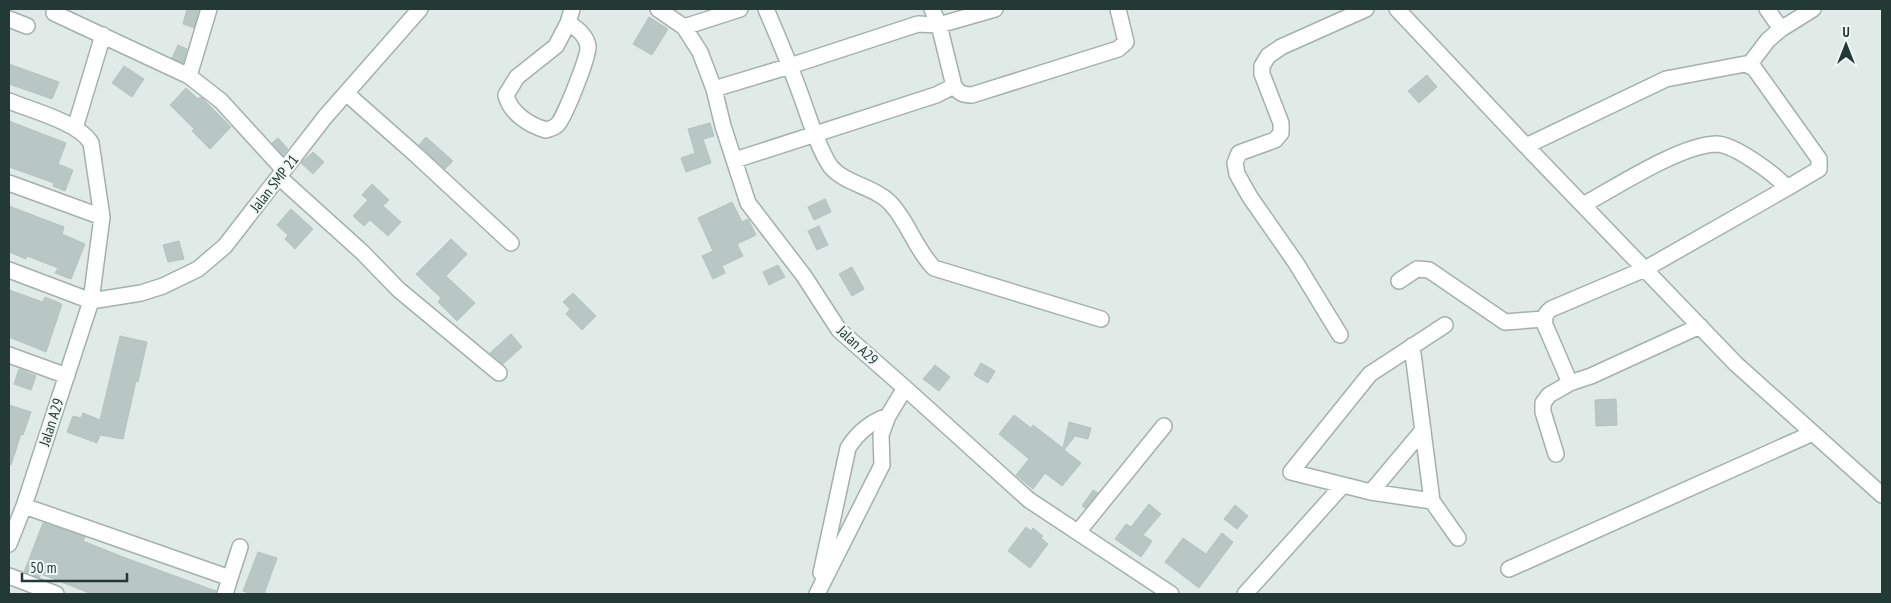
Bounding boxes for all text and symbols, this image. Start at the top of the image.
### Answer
north arrow [1821,20,1871,70]
text: U [1842,23,1850,41]
street label: Jalan SMP 21 [245,150,302,216]
street label: Jalan A29 [833,321,882,369]
street label: Jalan A29 [34,396,68,449]
scale bar [22,550,128,582]
text: 50 m [30,558,56,577]

